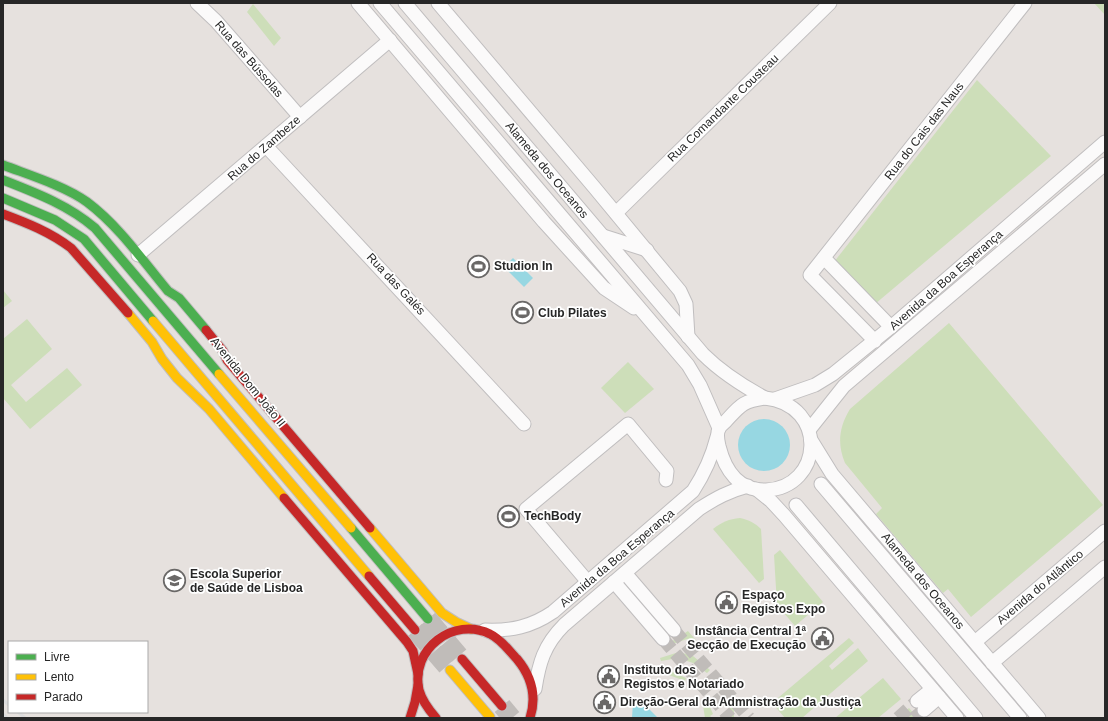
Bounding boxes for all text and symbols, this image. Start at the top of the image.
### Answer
street label: Rua das Bússolas [212,18,286,100]
street label: Rua Comandante Cousteau [665,51,781,165]
street label: Rua do Cais das Naus [882,79,966,183]
street label: Rua do Zambeze [225,112,304,183]
street label: Alameda dos Oceanos [503,119,591,221]
street label: Avenida da Boa Esperança [887,227,1006,333]
street label: Rua das Galés [364,250,428,318]
sports icon: Studion In [465,253,491,279]
place label: Studion In [494,259,553,273]
sports icon: Club Pilates [510,300,536,326]
place label: Club Pilates [538,306,607,320]
street label: Avenida Dom João II [208,334,288,430]
sports icon: TechBody [495,503,521,529]
street label: Avenida da Boa Esperança [557,506,677,610]
place label: TechBody [524,509,581,523]
street label: Alameda dos Oceanos [879,530,967,632]
street label: Avenida do Atlântico [994,547,1086,627]
place label: Escola Superior de Saúde de Lisboa [190,567,303,595]
school or university icon: Escola Superior de Saúde de Lisboa [161,568,187,594]
place label: Espaço Registos Expo [742,588,825,616]
public building icon: Espaço Registos Expo [714,589,740,615]
place label: Instância Central 1ª Secção de Execução [687,624,807,652]
public building icon: Instância Central 1ª Secção de Execução [809,625,835,651]
legend [8,641,148,713]
text: Livre [44,650,70,664]
place label: Instituto dos Registos e Notariado [624,663,744,691]
public building icon: Instituto dos Registos e Notariado [595,664,621,690]
text: Lento [44,670,74,684]
public building icon: Direção-Geral da Admnistração da Justiça [592,689,618,715]
text: Parado [44,690,83,704]
place label: Direção-Geral da Admnistração da Justiça [620,695,861,709]

